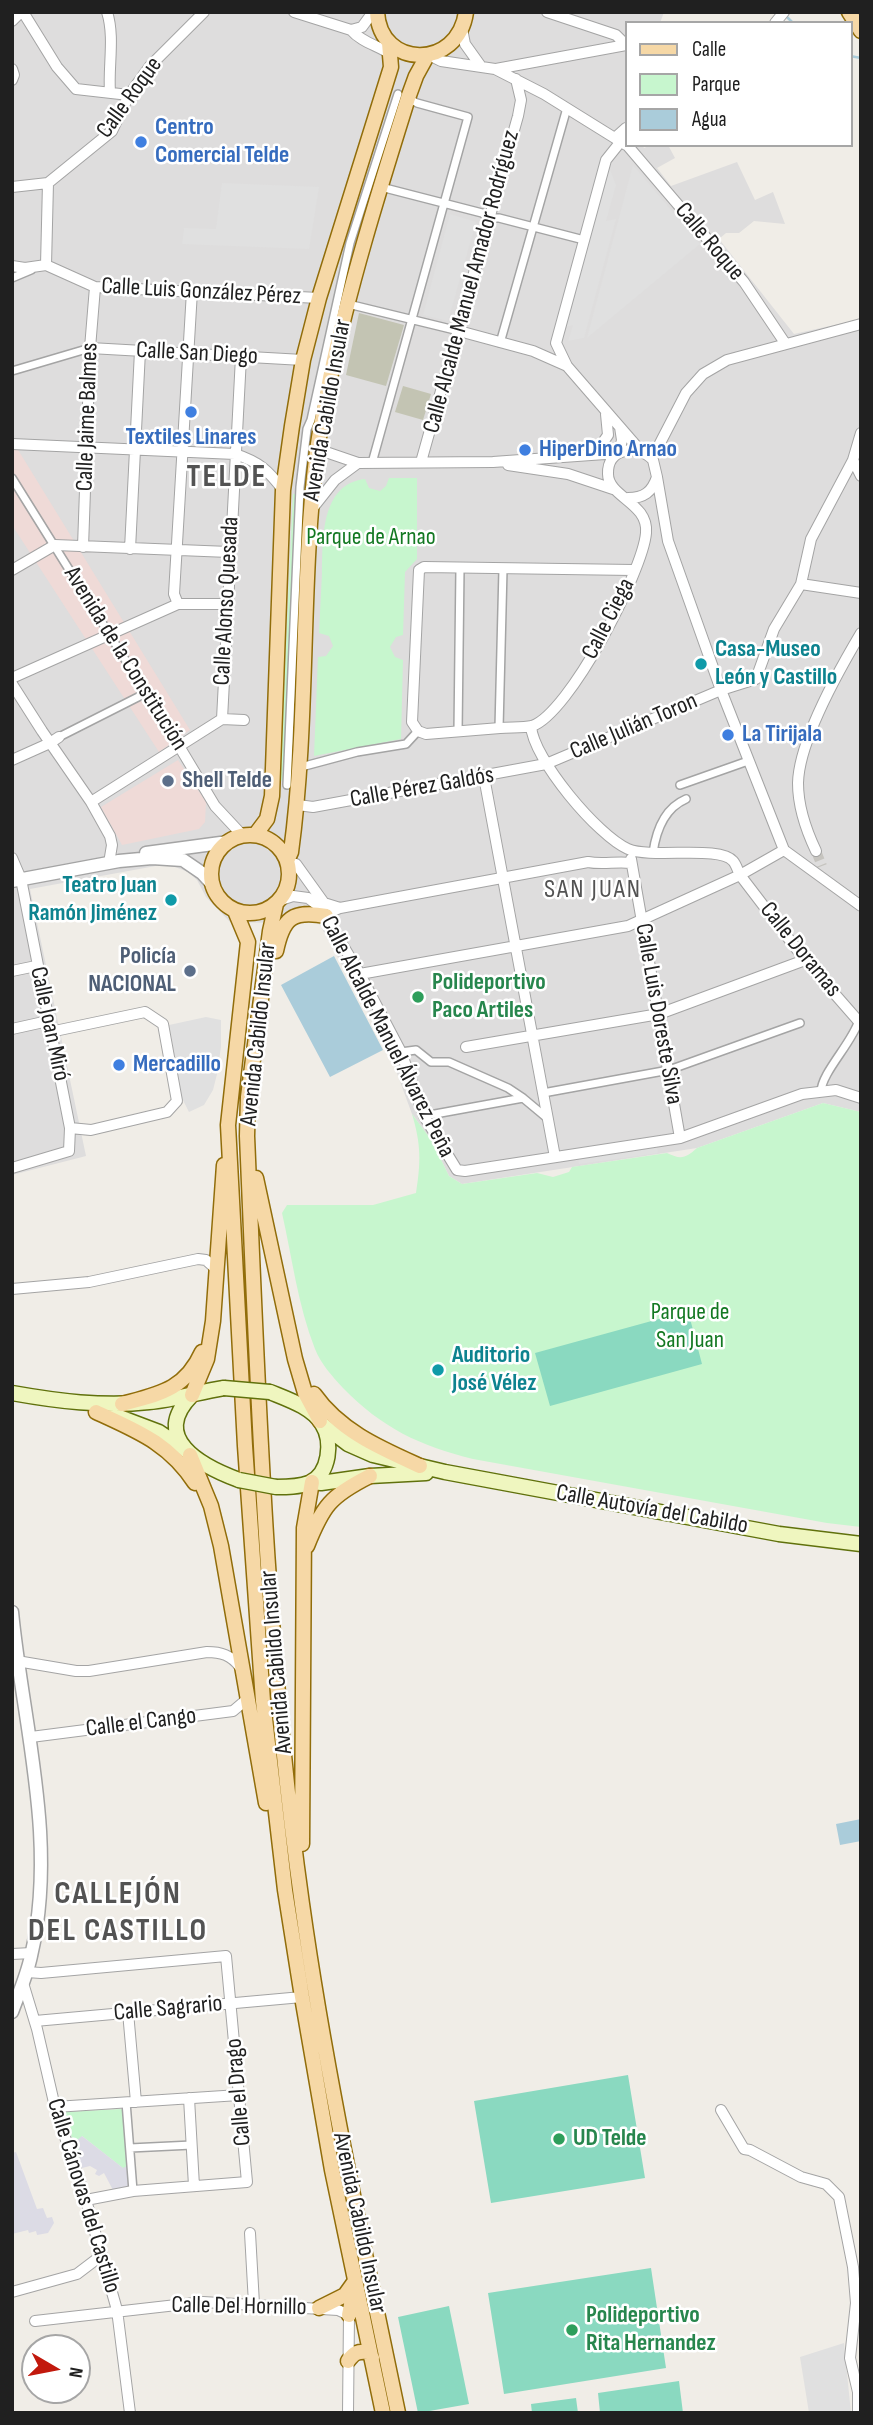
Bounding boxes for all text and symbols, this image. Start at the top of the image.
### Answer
legend [624,21,852,147]
text: Calle [692,37,726,62]
street label: Calle Roque [91,52,169,144]
text: Parque [692,72,740,97]
text: Agua [692,107,727,132]
place label: Centro Comercial Telde [155,114,289,170]
street label: Calle Alcalde Manuel Amador Rodríguez [418,128,526,436]
marker: Centro Comercial Telde [133,134,149,150]
street label: Calle Roque [668,197,750,287]
street label: Calle Luis González Pérez [100,272,302,312]
street label: Avenida Cabildo Insular [298,317,358,503]
street label: Calle San Diego [135,336,259,372]
street label: Calle Jaime Balmes [71,342,105,492]
marker: Textiles Linares [183,404,199,420]
place label: Textiles Linares [125,424,257,452]
place label: HiperDino Arnao [539,436,677,464]
marker: HiperDino Arnao [517,442,533,458]
district label: TELDE [187,459,267,497]
street label: Calle Alonso Quesada [208,516,246,686]
park label: Parque de Arnao [306,524,436,552]
street label: Avenida de la Constitución [57,562,193,756]
street label: Calle Ciega [576,574,642,664]
place label: Casa-Museo León y Castillo [715,636,837,692]
marker: Casa-Museo León y Castillo [693,656,709,672]
street label: Calle Julián Toron [566,687,702,767]
place label: La Tirijala [742,721,822,749]
marker: La Tirijala [720,727,736,743]
street label: Calle Pérez Galdós [348,761,496,815]
place label: Shell Telde [182,767,272,795]
marker: Shell Telde [160,773,176,789]
place label: Teatro Juan Ramón Jiménez [28,872,157,928]
district label: SAN JUAN [545,874,641,906]
marker: Teatro Juan Ramón Jiménez [163,892,179,908]
street label: Calle Doramas [753,897,847,1003]
street label: Calle Alcalde Manuel Álvarez Peña [314,911,460,1163]
street label: Calle Luis Doreste Silva [628,921,688,1107]
street label: Avenida Cabildo Insular [235,941,283,1127]
place label: Policía NACIONAL [88,943,176,999]
marker: Policía NACIONAL [182,963,198,979]
street label: Calle Joan Miró [23,964,75,1084]
place label: Polideportivo Paco Artiles [432,969,546,1025]
marker: Polideportivo Paco Artiles [410,989,426,1005]
place label: Mercadillo [133,1051,221,1079]
marker: Mercadillo [111,1057,127,1073]
park label: Parque de San Juan [651,1299,729,1355]
place label: Auditorio José Vélez [452,1342,537,1398]
marker: Auditorio José Vélez [430,1362,446,1378]
street label: Calle Autovía del Cabildo [554,1479,750,1541]
street label: Avenida Cabildo Insular [255,1569,299,1755]
street label: Calle el Cango [84,1702,198,1744]
district label: CALLEJÓN DEL CASTILLO [29,1876,207,1951]
street label: Calle Sagrario [112,1990,224,2028]
street label: Calle el Drago [220,2037,258,2147]
street label: Calle Cánovas del Castillo [40,2095,126,2297]
place label: UD Telde [573,2125,647,2153]
street label: Avenida Cabildo Insular [326,2130,392,2316]
marker: UD Telde [551,2131,567,2147]
street label: Calle Del Hornillo [171,2291,307,2323]
place label: Polideportivo Rita Hernandez [586,2302,716,2358]
marker: Polideportivo Rita Hernandez [564,2322,580,2338]
north arrow [21,2334,91,2404]
text: N [63,2365,87,2379]

